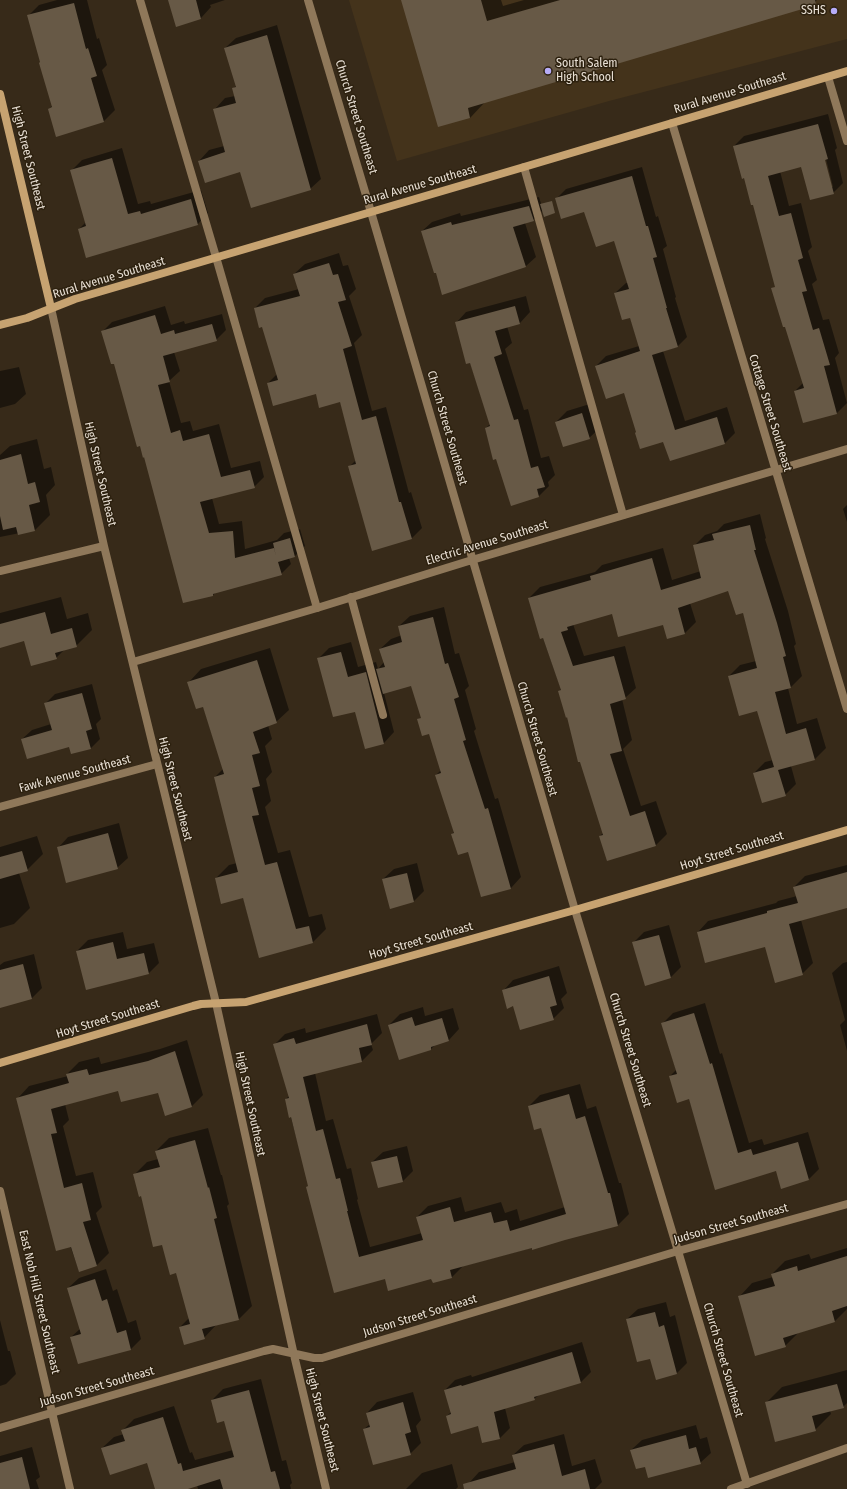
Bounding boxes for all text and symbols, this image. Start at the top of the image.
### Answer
place label: SSHS [801,4,826,18]
marker: SSHS [829,6,839,16]
place label: South Salem High School [556,57,618,85]
street label: Church Street Southeast [332,58,380,176]
marker: South Salem High School [543,66,553,76]
street label: Rural Avenue Southeast [672,69,788,117]
street label: High Street Southeast [8,104,48,212]
street label: Rural Avenue Southeast [362,162,478,208]
street label: Rural Avenue Southeast [51,254,167,302]
street label: Cottage Street Southeast [745,353,795,473]
street label: Church Street Southeast [424,369,470,487]
street label: High Street Southeast [81,420,119,528]
street label: Electric Avenue Southeast [424,518,550,568]
street label: Church Street Southeast [514,680,560,798]
street label: High Street Southeast [155,735,195,843]
street label: Fawk Avenue Southeast [18,752,132,796]
street label: Hoyt Street Southeast [679,828,785,874]
street label: Hoyt Street Southeast [367,919,475,963]
street label: Church Street Southeast [606,991,654,1109]
street label: Hoyt Street Southeast [55,996,161,1042]
street label: High Street Southeast [232,1050,268,1158]
street label: Judson Street Southeast [672,1201,790,1247]
street label: East Nob Hill Street Southeast [15,1229,63,1375]
street label: Judson Street Southeast [361,1292,479,1340]
street label: Church Street Southeast [700,1301,746,1419]
street label: Judson Street Southeast [38,1364,156,1410]
street label: High Street Southeast [302,1366,342,1474]

